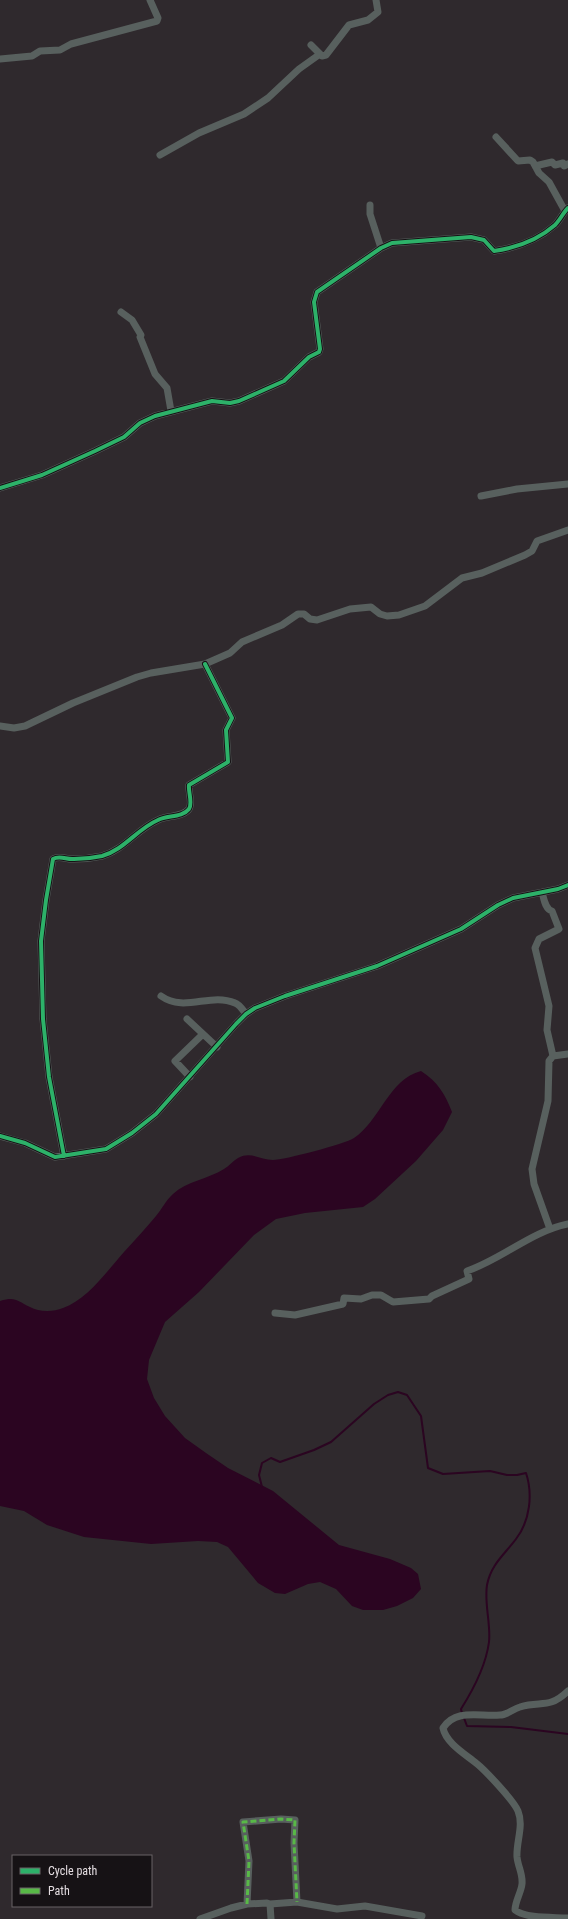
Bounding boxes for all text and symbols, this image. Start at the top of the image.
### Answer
legend [12,1855,152,1907]
text: Cycle path [48,1864,98,1878]
text: Path [48,1884,70,1898]

